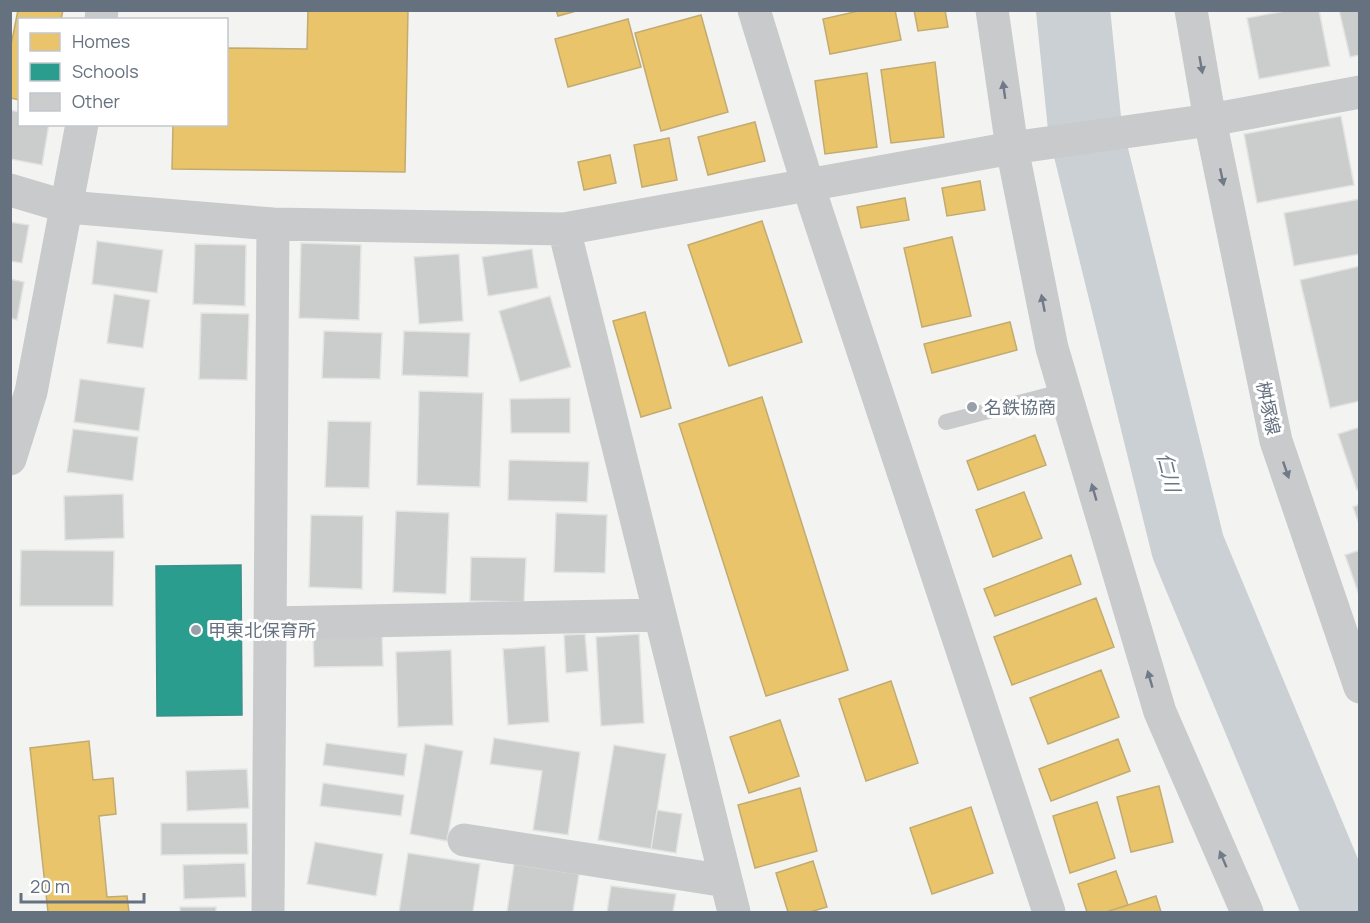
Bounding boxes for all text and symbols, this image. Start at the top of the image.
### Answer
legend [18,18,228,126]
text: Homes [72,29,130,53]
one-way arrow [1197,56,1206,75]
text: Schools [72,59,139,83]
one-way arrow [999,81,1008,100]
text: Other [72,89,120,113]
one-way arrow [1218,168,1227,187]
one-way arrow [1038,294,1047,313]
street label: 桝塚線 [1252,379,1286,437]
place label: 名鉄協商 [984,395,1056,419]
marker: 名鉄協商 [965,400,979,414]
water label: 仁川 [1151,449,1187,497]
one-way arrow [1281,461,1291,479]
one-way arrow [1089,482,1098,500]
place label: 甲東北保育所 [208,618,316,642]
marker: 甲東北保育所 [189,623,203,637]
one-way arrow [1145,669,1154,687]
one-way arrow [1219,850,1228,867]
scale bar [21,866,144,904]
text: 20 m [30,874,70,898]

